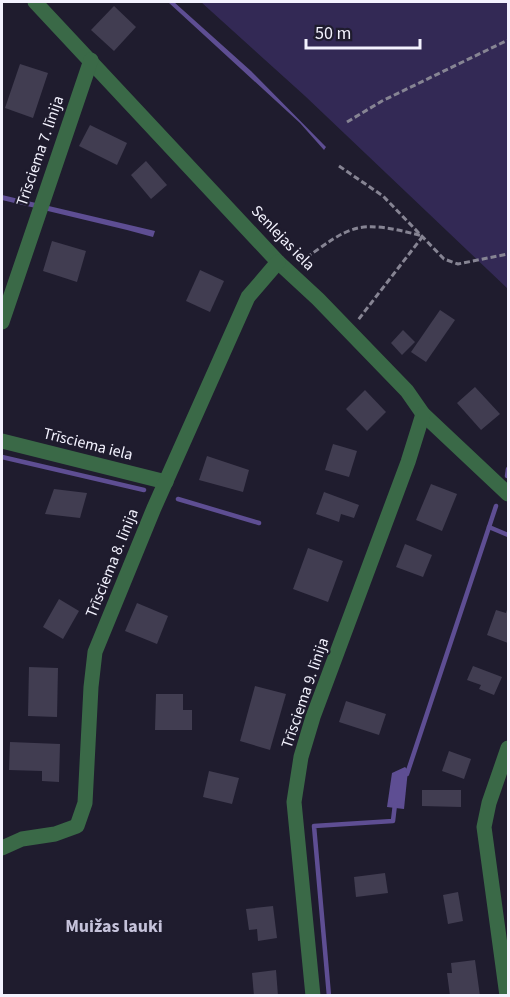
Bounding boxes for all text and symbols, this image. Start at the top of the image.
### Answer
scale bar [306,12,420,50]
text: 50 m [315,21,351,46]
street label: Trīsciema 7. līnija [11,93,69,209]
street label: Senlejas iela [246,200,320,276]
street label: Trīsciema iela [41,422,135,466]
street label: Trīsciema 8. līnija [80,505,144,621]
street label: Trīsciema 9. līnija [276,635,334,751]
district label: Muižas lauki [65,914,163,939]

